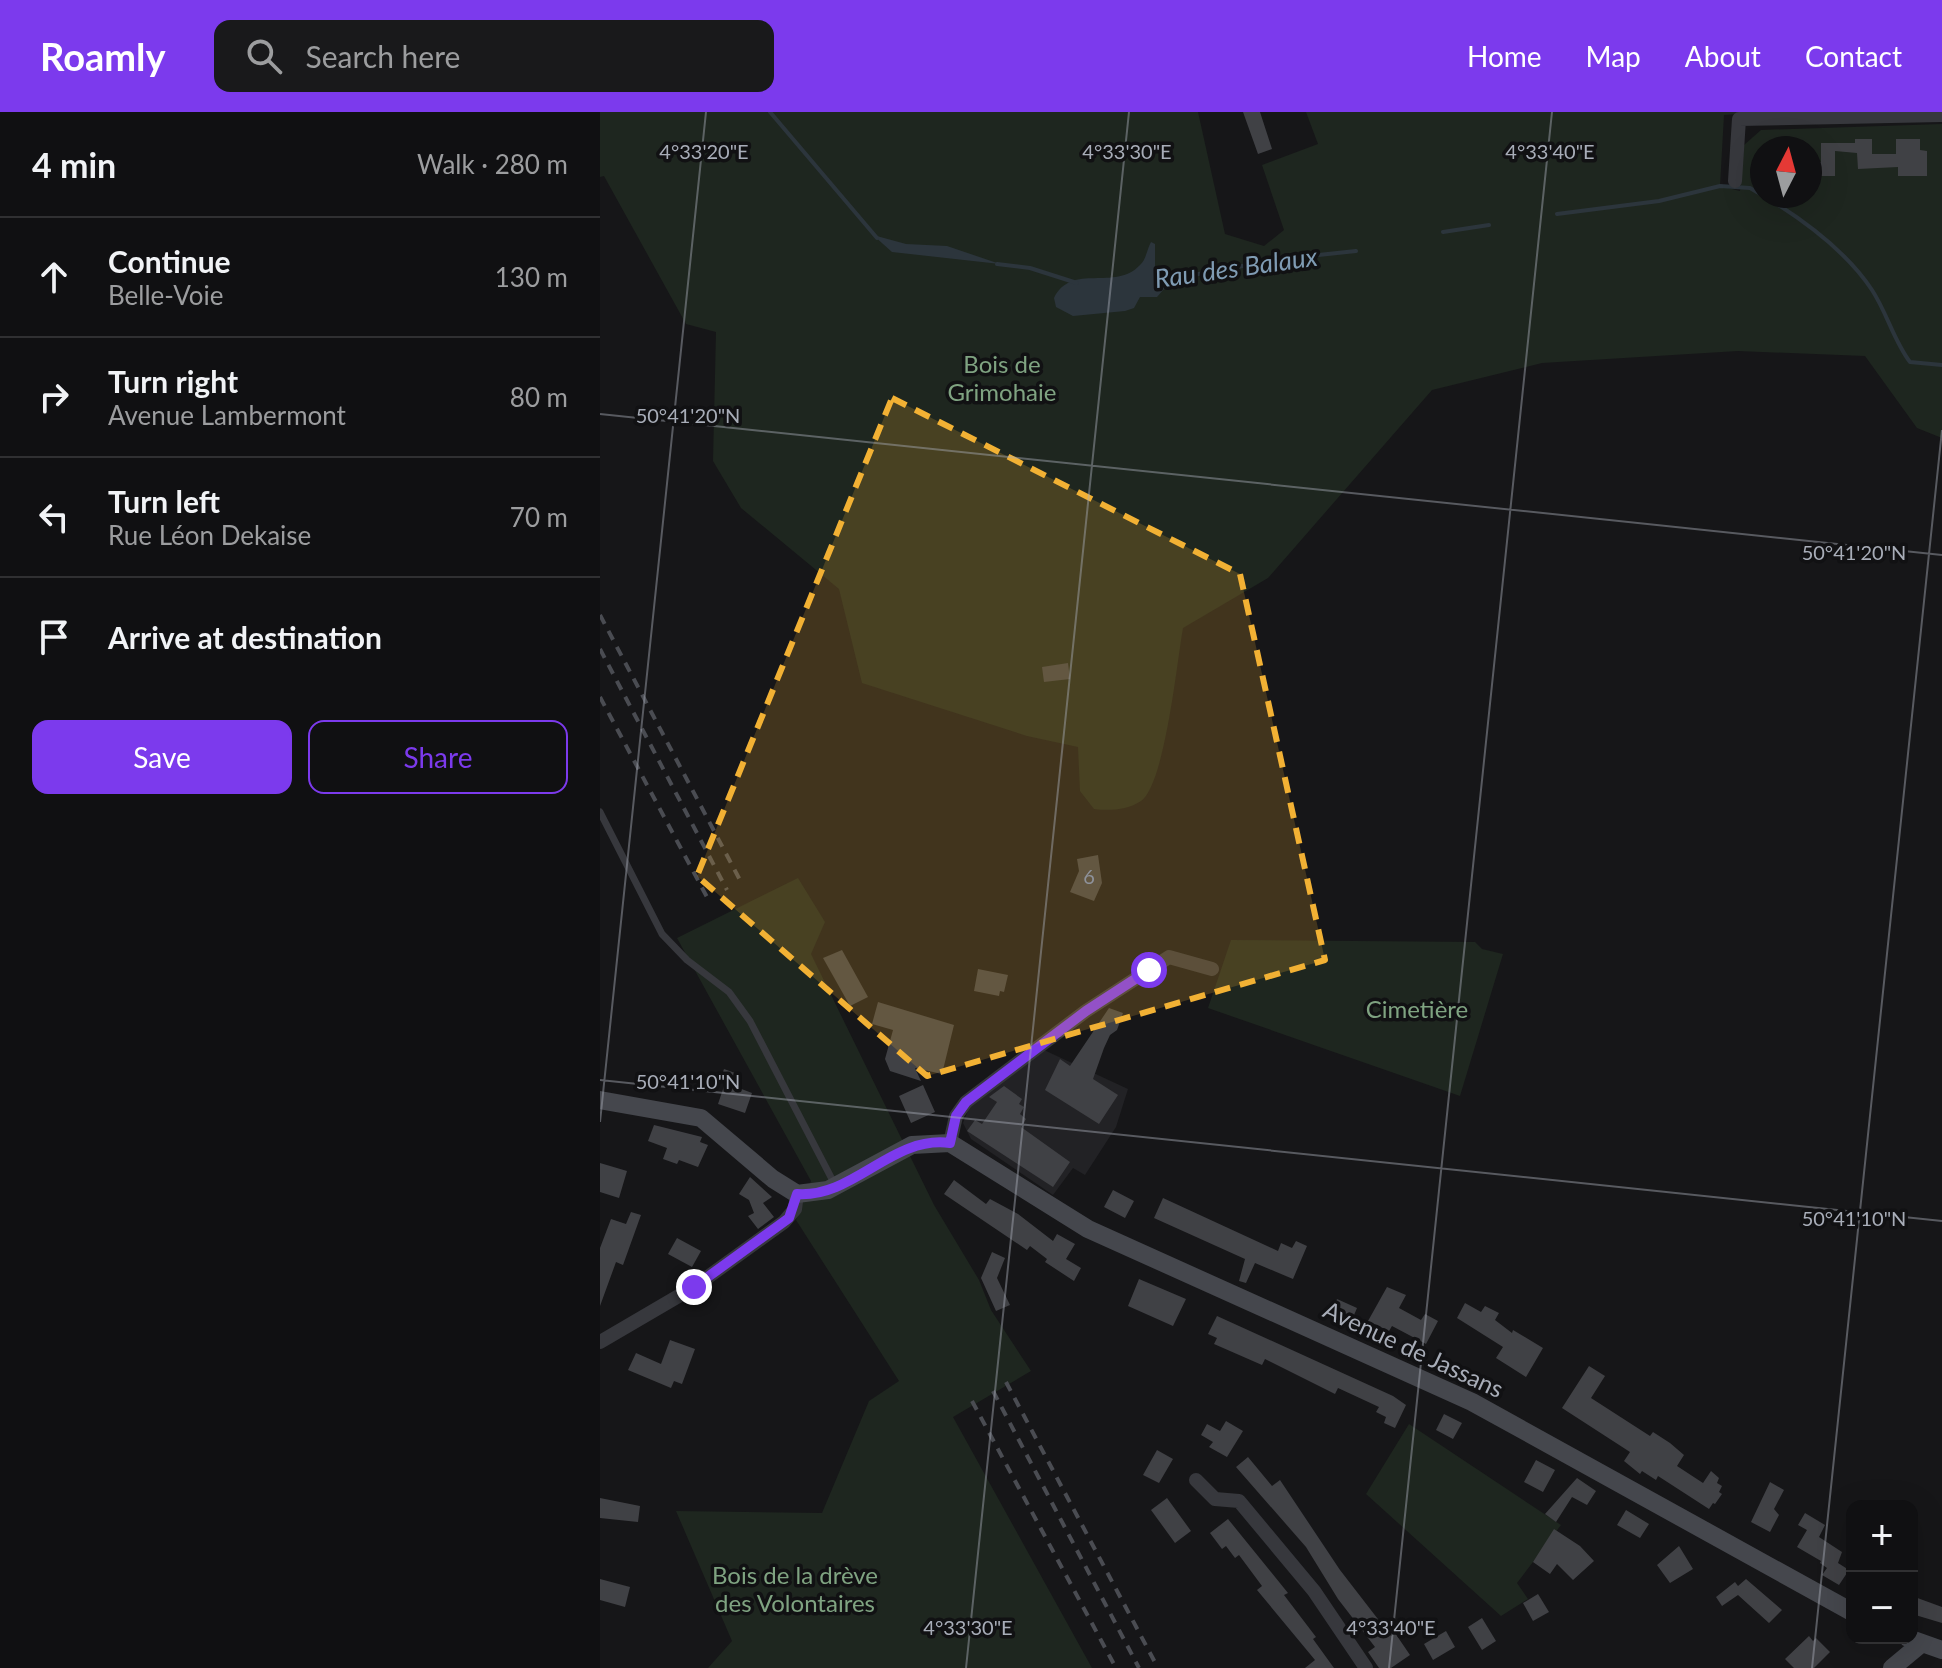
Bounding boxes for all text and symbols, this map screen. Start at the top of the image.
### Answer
search box [214,20,774,92]
text: Roamly [40,33,166,79]
icon: search [242,34,286,78]
text: Search here [306,38,460,74]
text: Home [1467,39,1542,73]
text: Map [1586,39,1641,73]
text: About [1685,39,1761,73]
text: Contact [1805,39,1902,73]
north arrow [1750,136,1822,208]
text: 4°33'20"E [659,139,749,163]
text: 4°33'30"E [1082,139,1172,163]
text: 4°33'40"E [1505,139,1595,163]
text: 4 min [32,144,116,185]
text: Walk · 280 m [417,148,568,180]
water label: Rau des Balaux [1152,240,1320,294]
text: Continue [108,243,231,279]
icon: ahead [32,255,76,299]
text: 130 m [495,261,568,293]
text: Belle-Voie [108,279,224,311]
park label: Bois de Grimohaie [948,349,1056,406]
text: Turn right [108,363,238,399]
icon: right [32,375,76,419]
text: 80 m [510,381,568,413]
text: Avenue Lambermont [108,399,346,431]
text: 50°41'20"N [636,403,740,427]
text: Turn left [108,483,220,519]
icon: left [32,495,76,539]
text: 70 m [510,501,568,533]
text: Rue Léon Dekaise [108,519,311,551]
text: 50°41'20"N [1802,540,1906,564]
icon: arrive [32,615,76,659]
text: Arrive at destination [108,619,382,655]
button: Save [32,720,292,794]
button: Share [308,720,568,794]
house number: 6 [1083,864,1095,888]
route start [1131,952,1167,988]
park label: Cimetière [1366,994,1468,1023]
text: 50°41'10"N [636,1069,740,1093]
text: 50°41'10"N [1802,1206,1906,1230]
route end [676,1269,712,1305]
street label: Avenue de Jassans [1319,1294,1508,1403]
map controls [1846,1500,1918,1644]
button: + [1846,1500,1918,1572]
park label: Bois de la drève des Volontaires [712,1560,878,1617]
button: − [1846,1572,1918,1644]
text: 4°33'30"E [923,1615,1013,1639]
text: 4°33'40"E [1346,1615,1436,1639]

